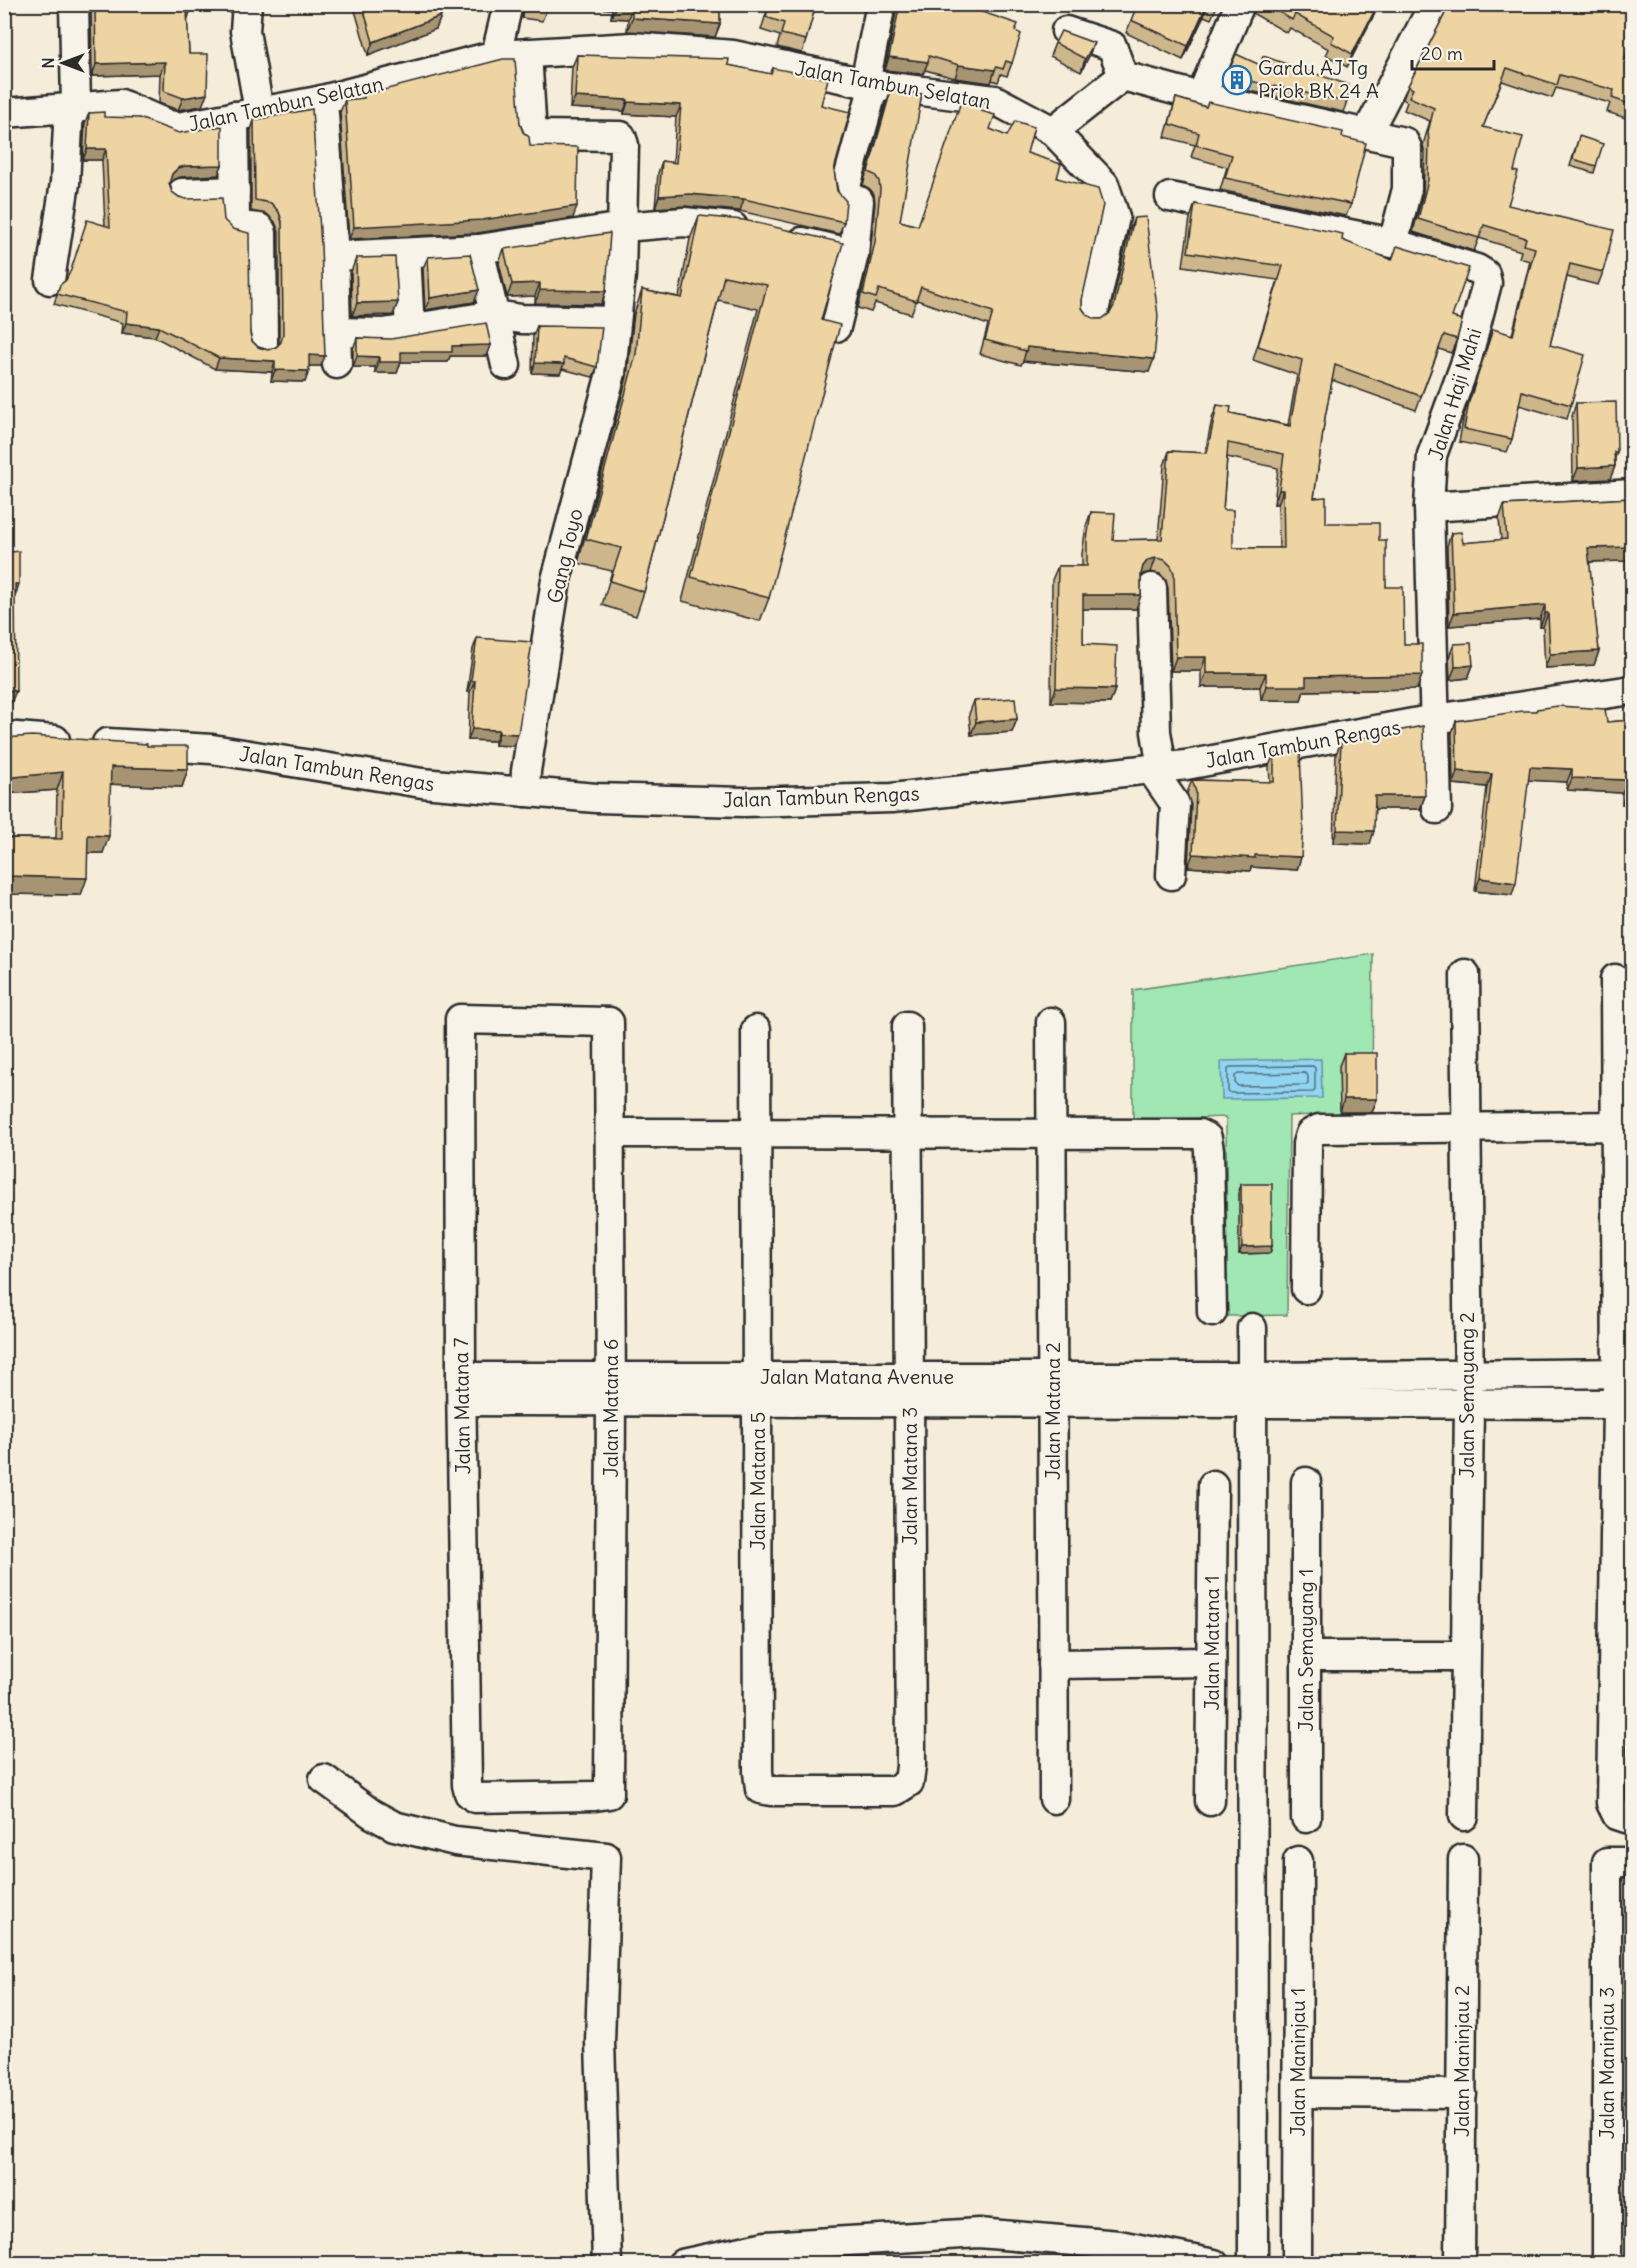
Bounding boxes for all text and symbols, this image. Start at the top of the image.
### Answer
north arrow [33,33,93,93]
scale bar [1412,33,1494,71]
text: 20 m [1421,42,1463,65]
street label: Jalan Tambun Selatan [793,55,993,114]
place label: Gardu AJ Tg Priok BK 24 A [1258,55,1379,103]
text: N [38,57,58,69]
building icon: Gardu AJ Tg Priok BK 24 A [1221,64,1253,96]
street label: Jalan Tambun Selatan [186,71,386,136]
street label: Jalan Haji Mahi [1423,325,1486,463]
street label: Gang Toyo [541,506,588,606]
street label: Jalan Tambun Rengas [1204,714,1402,773]
street label: Jalan Tambun Rengas [238,741,436,796]
street label: Jalan Tambun Rengas [722,781,920,812]
street label: Jalan Semayang 2 [1454,1312,1479,1478]
street label: Jalan Matana 7 [448,1337,475,1475]
street label: Jalan Matana 6 [598,1339,623,1477]
street label: Jalan Matana 2 [1040,1342,1065,1480]
street label: Jalan Matana Avenue [760,1364,954,1389]
street label: Jalan Matana 3 [897,1407,922,1545]
street label: Jalan Matana 5 [745,1412,770,1550]
street label: Jalan Semayang 1 [1293,1569,1318,1731]
street label: Jalan Matana 1 [1199,1575,1224,1711]
street label: Jalan Maninjau 2 [1449,1985,1474,2137]
street label: Jalan Maninjau 1 [1285,1987,1310,2137]
street label: Jalan Maninjau 3 [1594,1987,1619,2139]

